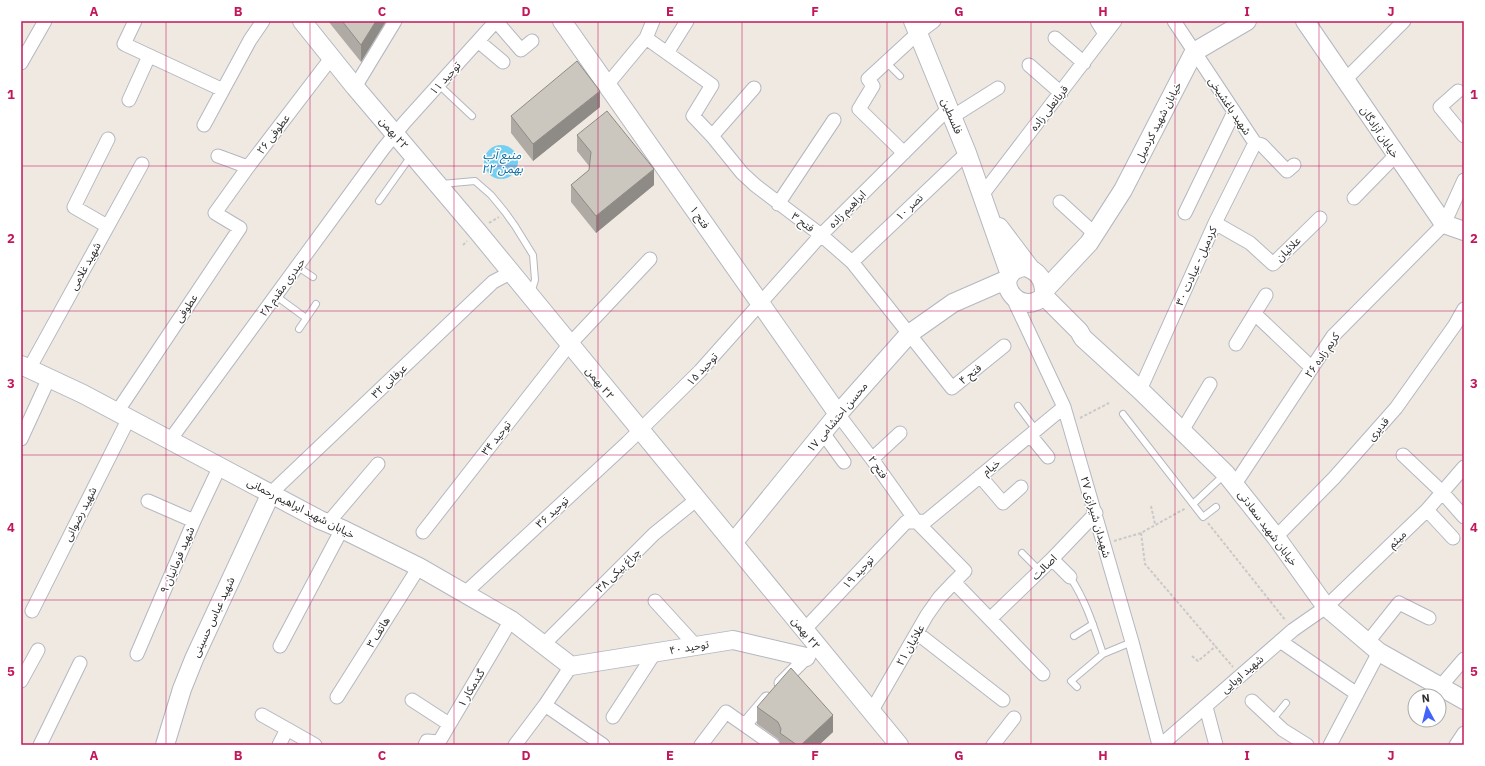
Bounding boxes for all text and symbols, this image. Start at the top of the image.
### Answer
text: A [90,3,99,20]
text: B [234,3,243,20]
text: C [378,3,387,20]
text: D [521,3,531,20]
text: E [666,3,674,20]
text: F [811,3,819,20]
text: G [954,3,964,20]
text: H [1098,3,1108,20]
text: I [1244,3,1250,20]
text: J [1387,3,1395,20]
street label: توحید ۱۱ [426,58,464,98]
street label: شهید باغشیخی [1205,74,1255,138]
street label: خیابان شهید کردمیل [1132,79,1185,165]
street label: قربانعلی زاده [1027,82,1071,134]
text: 1 [7,86,15,103]
text: 1 [1470,86,1478,103]
street label: فلسطین [938,96,966,136]
street label: خیابان آزادگان [1357,103,1403,161]
street label: عطوفی ۲۶ [253,111,293,157]
street label: ٢٢ بهمن [376,114,412,152]
water label: منبع آب ۲۲ بهمن [481,147,524,176]
street label: ابراهیم زاده [825,187,870,232]
street label: نصر ۱۰ [892,190,926,223]
street label: فتح ۱ [686,203,713,232]
street label: فتح ۳ [788,209,817,236]
street label: کردمیل - عبادت ۳۰ [1172,224,1220,308]
text: 2 [7,230,15,247]
text: 2 [1470,230,1478,247]
street label: علائیان [1272,233,1304,264]
street label: شهید غلامی [66,239,104,292]
street label: حیدری مقدم ۲۸ [256,255,309,320]
street label: عطوفی [171,291,201,325]
street label: کریم زاده ۲۶ [1301,329,1345,381]
street label: توحید ۱۵ [683,350,721,388]
street label: عرفانی ۳۲ [368,361,410,401]
street label: فتح ۴ [956,361,985,388]
street label: ٢٢ بهمن [583,364,617,402]
text: 3 [7,375,15,392]
text: 3 [1470,375,1478,392]
street label: محسن احتشامی ۱۷ [803,379,871,455]
street label: قدیری [1364,414,1392,444]
street label: توحید ۳۴ [478,418,514,458]
street label: فتح ۲ [864,453,891,482]
street label: خیام [979,455,1004,479]
street label: خیابان شهید ابراهیم رحمانی [244,475,358,543]
street label: شهیدان شیرازی ۲۷ [1078,475,1114,560]
street label: شهید رضوانی [60,484,100,544]
street label: خیابان شهید سعادتی [1235,487,1301,569]
street label: توحید ۳۶ [533,493,571,531]
text: 4 [7,519,15,536]
text: 4 [1470,519,1478,536]
street label: شهید فرمانیان ۹ [157,524,198,596]
street label: میثم [1385,527,1411,552]
street label: چراغ بیکی ۳۸ [593,544,644,596]
street label: اصالت [1028,551,1060,583]
street label: توحید ۱۹ [839,553,877,591]
street label: شهید عباس حسینی [188,574,238,659]
street label: هاتف ۳ [363,614,393,650]
street label: ٢٢ بهمن [789,614,823,652]
street label: علائیان ۲۱ [893,622,928,668]
street label: توحید ۴۰ [668,637,710,657]
street label: شهید اوبایی [1218,651,1266,696]
text: 5 [7,663,15,680]
text: 5 [1470,663,1478,680]
street label: گندمکار ۱ [454,666,488,709]
north arrow [1407,688,1447,728]
text: N [1421,691,1431,706]
text: A [90,747,99,764]
text: B [234,747,243,764]
text: C [378,747,387,764]
text: D [521,747,531,764]
text: E [666,747,674,764]
text: F [811,747,819,764]
text: G [954,747,964,764]
text: H [1098,747,1108,764]
text: I [1244,747,1250,764]
text: J [1387,747,1395,764]

